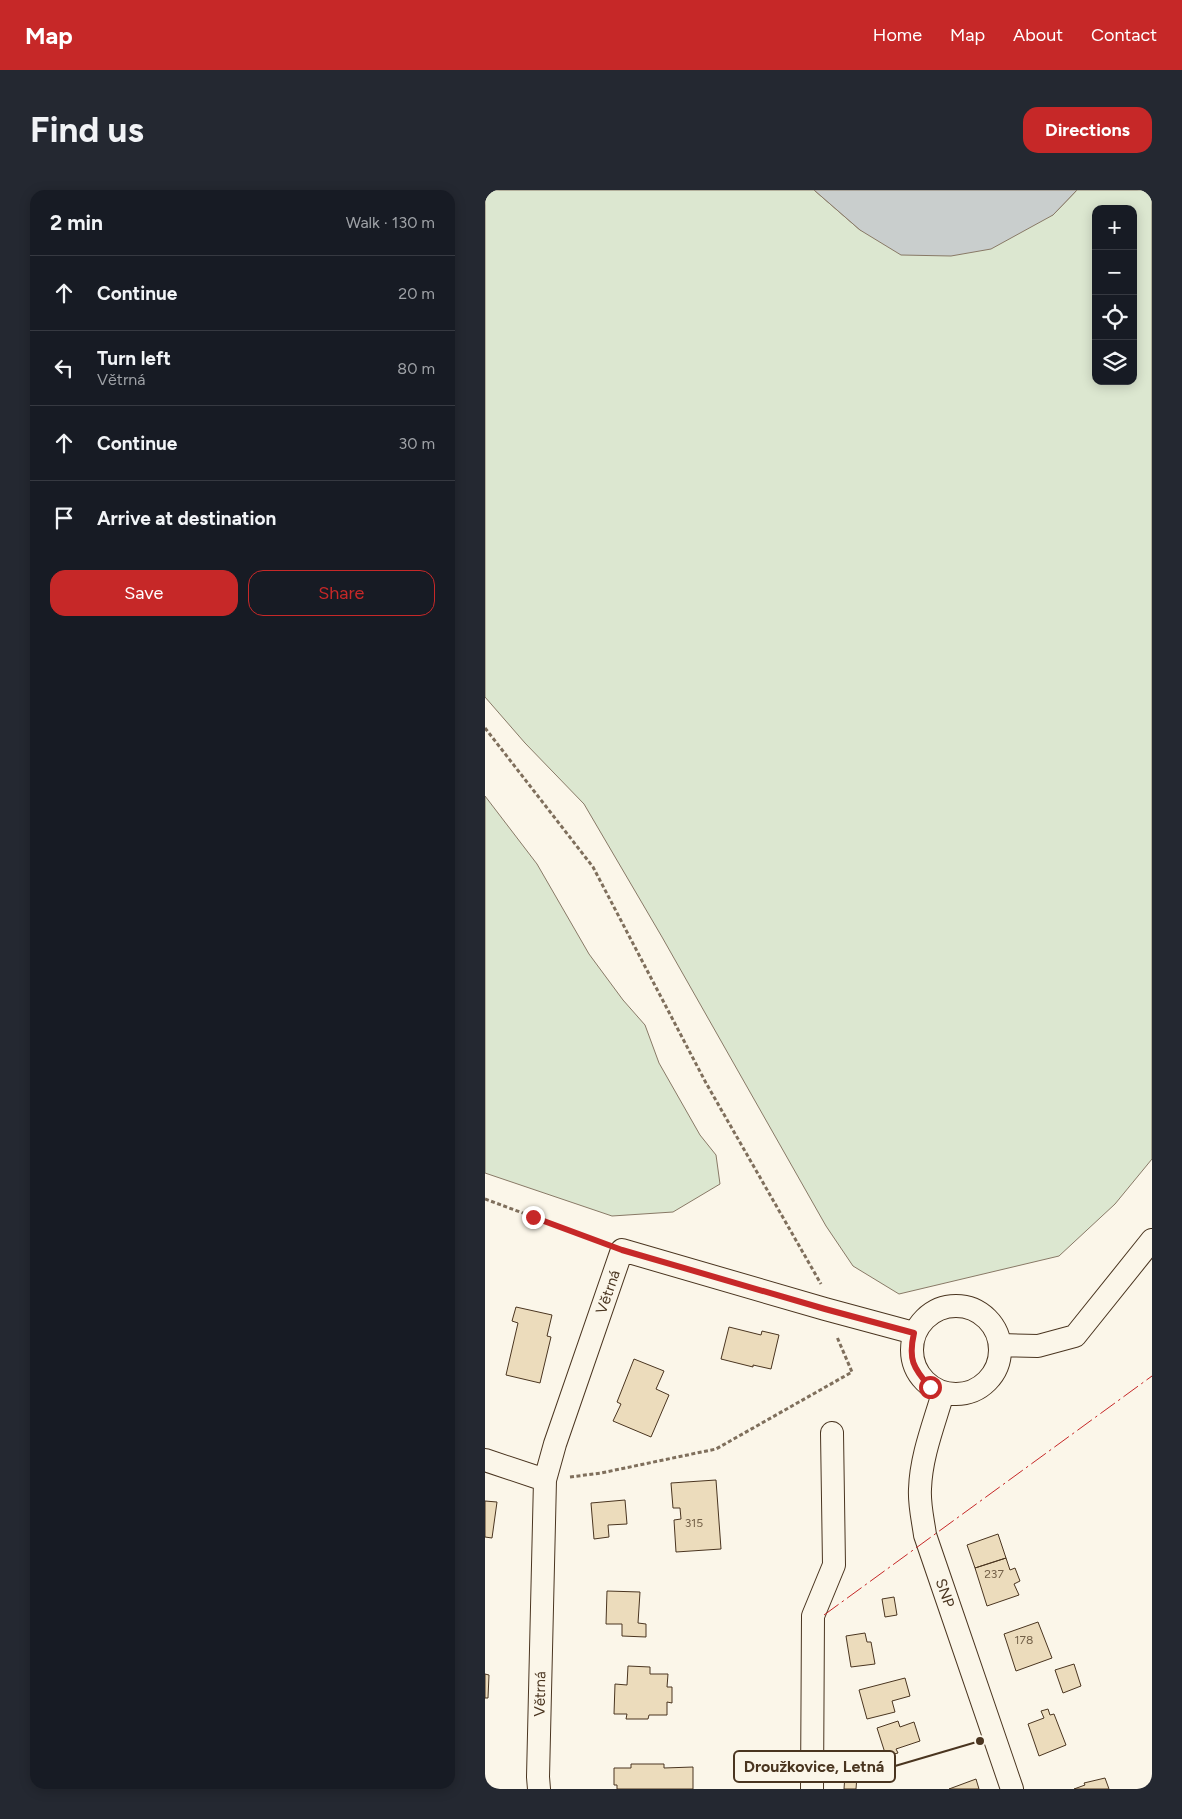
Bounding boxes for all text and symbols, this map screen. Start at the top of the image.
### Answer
text: Map [25,21,73,50]
text: Home [873,24,922,46]
text: Map [950,24,985,46]
text: About [1013,24,1063,46]
text: Contact [1091,24,1157,46]
button: Directions [1023,107,1152,153]
text: Find us [30,109,144,151]
map controls [1092,205,1137,385]
button: + [1092,205,1137,250]
text: 2 min [50,210,103,235]
text: Walk · 130 m [346,213,435,232]
button: − [1092,250,1137,295]
icon: ahead [50,279,78,307]
text: Continue [97,282,177,305]
text: 20 m [398,284,435,303]
button: locate [1092,295,1137,340]
button: layers [1092,340,1137,385]
text: Turn left [97,347,171,370]
icon: left [50,354,78,382]
text: 80 m [397,359,435,378]
text: Větrná [97,370,145,389]
icon: ahead [50,429,78,457]
text: Continue [97,432,177,455]
text: 30 m [398,434,435,453]
icon: arrive [50,504,78,532]
text: Arrive at destination [97,507,276,530]
button: Save [50,570,238,616]
button: Share [248,570,435,616]
route end [522,1206,545,1229]
street label: Větrná [592,1268,624,1316]
route start [919,1376,942,1399]
house number: 315 [685,1516,703,1530]
house number: 237 [984,1567,1004,1581]
street label: SNP [932,1576,958,1610]
house number: 178 [1015,1633,1033,1647]
street label: Větrná [531,1671,549,1717]
callout: Droužkovice, Letná [734,1751,895,1782]
text: Droužkovice, Letná [744,1757,884,1776]

